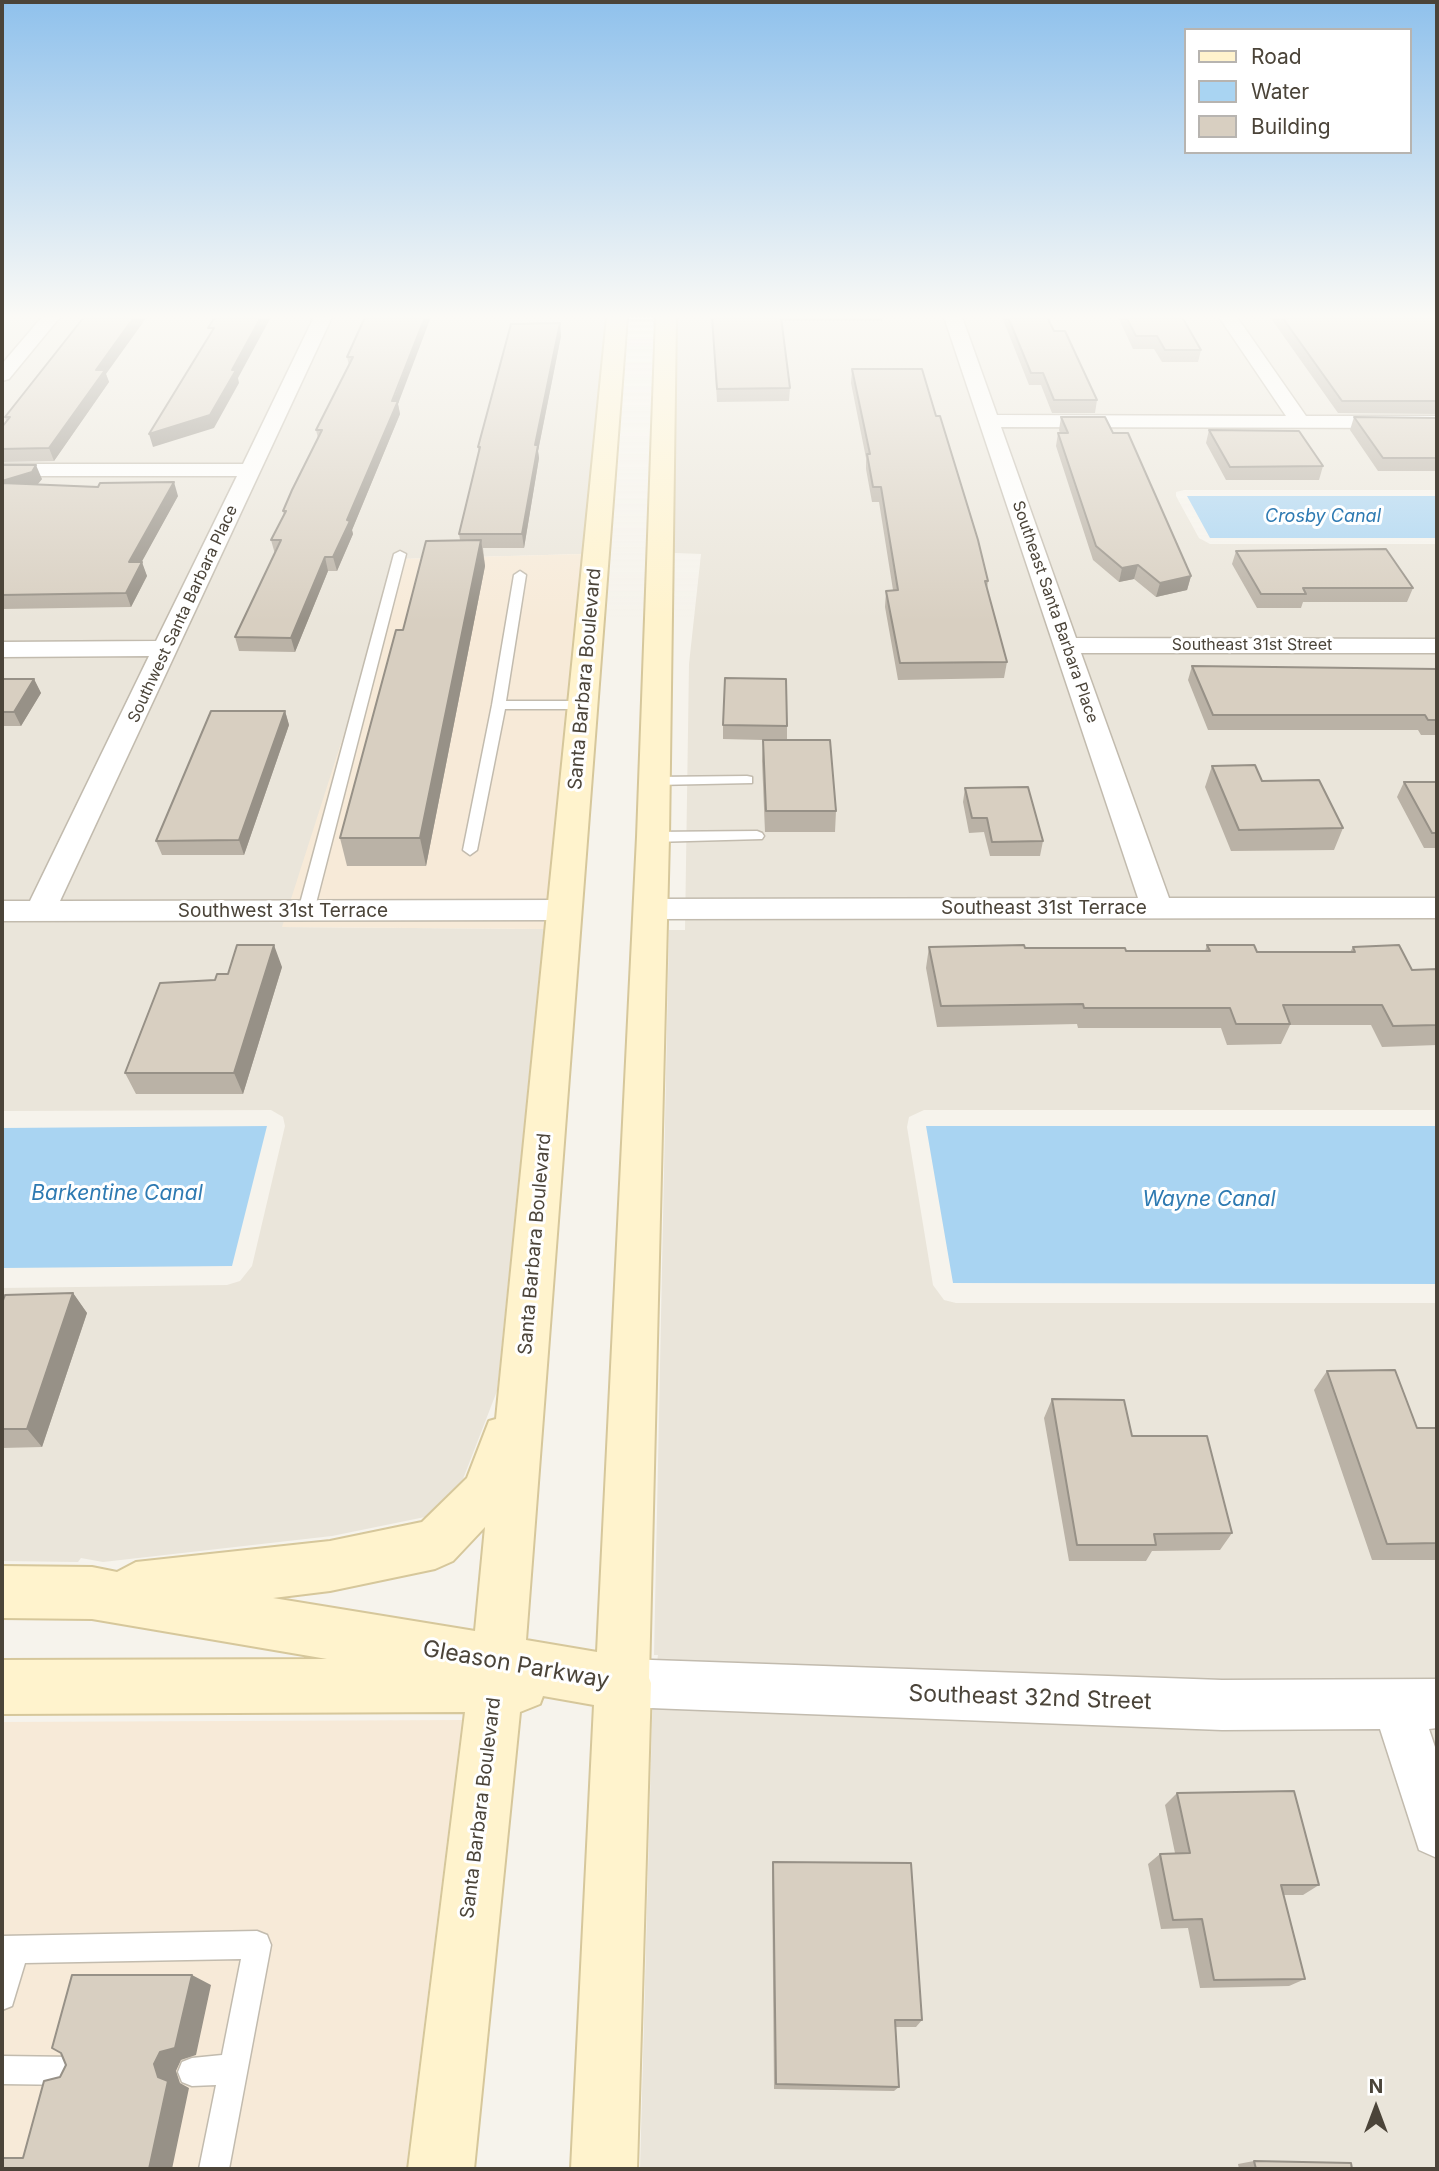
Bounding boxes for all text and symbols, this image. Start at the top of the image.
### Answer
legend [1184,28,1411,154]
text: Road [1251,44,1302,69]
text: Water [1251,79,1309,104]
text: Building [1251,114,1331,139]
street label: Southeast Santa Barbara Place [1008,498,1102,726]
street label: Southwest Santa Barbara Place [124,502,242,726]
water label: Crosby Canal [1265,506,1381,528]
street label: Santa Barbara Boulevard [564,567,606,791]
street label: Southeast 31st Street [1172,635,1332,655]
street label: Southeast 31st Terrace [941,897,1147,919]
street label: Southwest 31st Terrace [178,900,388,922]
street label: Santa Barbara Boulevard [514,1132,556,1356]
water label: Barkentine Canal [31,1181,203,1207]
water label: Wayne Canal [1142,1187,1276,1213]
street label: Gleason Parkway [421,1635,611,1695]
street label: Southeast 32nd Street [908,1680,1152,1716]
street label: Santa Barbara Boulevard [456,1696,506,1920]
north arrow [1341,2073,1411,2143]
text: N [1369,2075,1383,2098]

